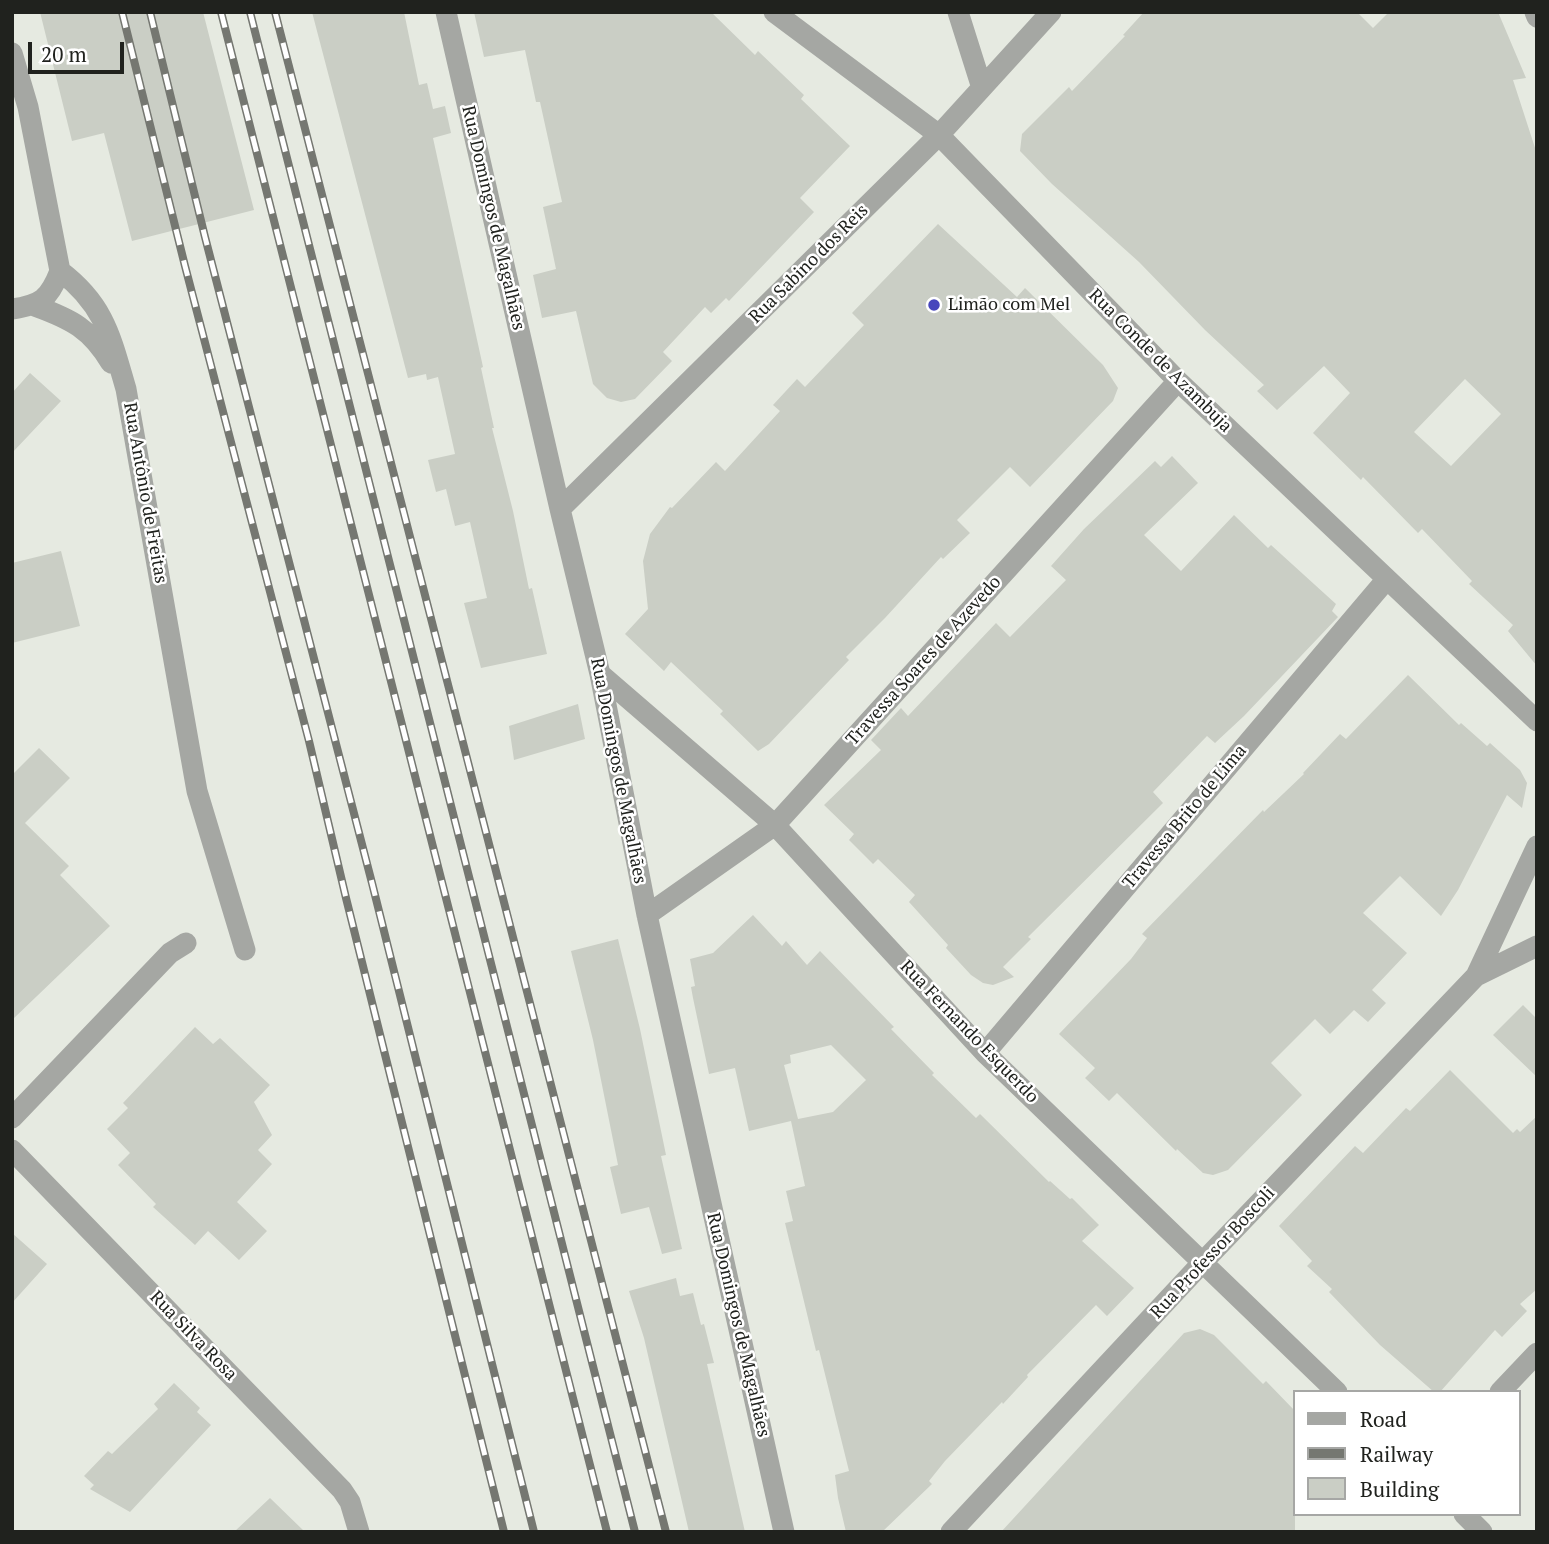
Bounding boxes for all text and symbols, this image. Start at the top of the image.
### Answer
scale bar [32,28,128,72]
text: 20 m [41,40,87,68]
street label: Rua Domingos de Magalhães [457,104,529,332]
street label: Rua Sabino dos Reis [745,200,873,328]
street label: Rua Conde de Azambuja [1084,285,1236,437]
place label: Limão com Mel [948,294,1070,316]
marker: Limão com Mel [926,297,942,313]
street label: Rua Antônio de Freitas [118,401,172,585]
street label: Travessa Soares de Azevedo [842,572,1006,750]
street label: Rua Domingos de Magalhães [585,656,651,886]
street label: Travessa Brito de Lima [1118,741,1252,893]
street label: Rua Fernando Esquerdo [895,956,1043,1108]
street label: Rua Professor Boscoli [1146,1183,1280,1323]
street label: Rua Domingos de Magalhães [702,1211,774,1439]
street label: Rua Silva Rosa [145,1287,241,1385]
legend [1294,1390,1521,1516]
text: Road [1360,1405,1407,1433]
text: Railway [1360,1440,1433,1468]
text: Building [1360,1475,1439,1503]

